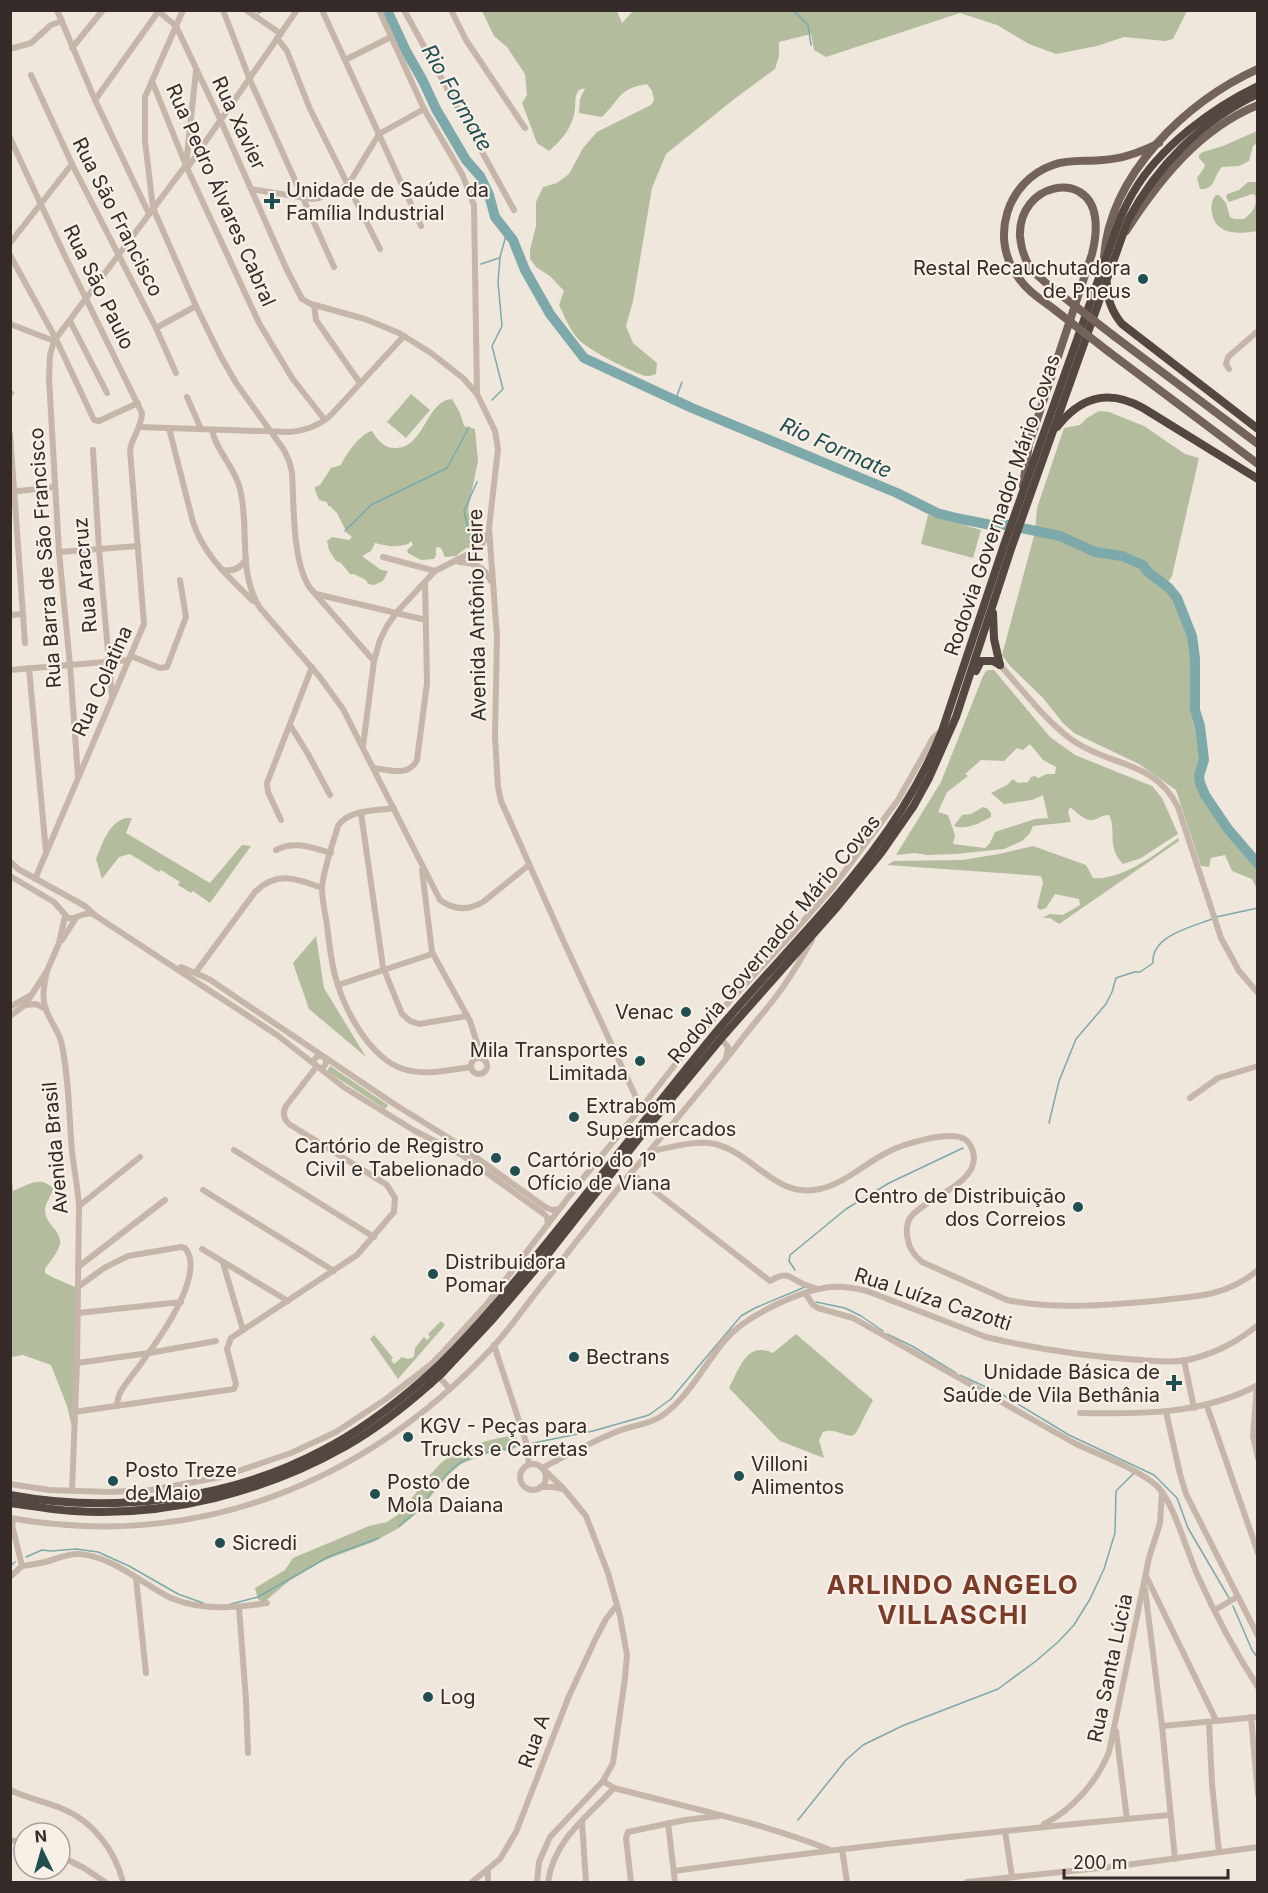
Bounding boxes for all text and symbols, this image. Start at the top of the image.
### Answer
water label: Rio Formate [417,40,498,156]
street label: Rua Xavier [207,72,271,174]
street label: Rua Pedro Álvares Cabral [161,80,282,310]
street label: Rua São Francisco [68,133,168,301]
place label: Unidade de Saúde da Família Industrial [286,178,489,225]
marker: Unidade de Saúde da Família Industrial [263,192,281,210]
street label: Rua São Paulo [58,221,140,353]
place label: Restal Recauchutadora de Pneus [913,256,1131,303]
marker: Restal Recauchutadora de Pneus [1136,272,1150,286]
street label: Rodovia Governador Mário Covas [939,351,1065,659]
water label: Rio Formate [776,412,896,483]
street label: Rua Barra de São Francisco [24,427,66,689]
street label: Avenida Antônio Freire [463,508,491,722]
street label: Rua Aracruz [68,516,102,634]
street label: Rua Colatina [67,622,137,740]
street label: Rodovia Governador Mário Covas [663,810,885,1068]
place label: Venac [615,1000,674,1024]
marker: Venac [679,1005,693,1019]
place label: Mila Transportes Limitada [470,1038,628,1085]
marker: Mila Transportes Limitada [633,1054,647,1068]
street label: Avenida Brasil [37,1081,73,1215]
place label: Extrabom Supermercados [586,1094,736,1141]
marker: Extrabom Supermercados [567,1110,581,1124]
place label: Cartório de Registro Civil e Tabelionado [295,1134,484,1181]
place label: Cartório do 1º Ofício de Viana [527,1148,671,1195]
marker: Cartório de Registro Civil e Tabelionado [489,1151,503,1165]
marker: Cartório do 1º Ofício de Viana [508,1164,522,1178]
place label: Centro de Distribuição dos Correios [854,1184,1066,1231]
marker: Centro de Distribuição dos Correios [1071,1200,1085,1214]
place label: Distribuidora Pomar [445,1250,566,1297]
street label: Rua Luíza Cazotti [852,1262,1014,1336]
marker: Distribuidora Pomar [426,1267,440,1281]
place label: Bectrans [586,1345,670,1369]
marker: Bectrans [567,1350,581,1364]
place label: Unidade Básica de Saúde de Vila Bethânia [942,1360,1160,1407]
marker: Unidade Básica de Saúde de Vila Bethânia [1165,1374,1183,1392]
place label: KGV - Peças para Trucks e Carretas [420,1414,588,1461]
marker: KGV - Peças para Trucks e Carretas [401,1430,415,1444]
place label: Villoni Alimentos [751,1452,844,1499]
place label: Posto Treze de Maio [125,1458,237,1505]
marker: Villoni Alimentos [732,1469,746,1483]
place label: Posto de Mola Daiana [387,1470,504,1517]
marker: Posto Treze de Maio [106,1474,120,1488]
marker: Posto de Mola Daiana [368,1487,382,1501]
place label: Sicredi [232,1531,297,1555]
marker: Sicredi [213,1536,227,1550]
district label: ARLINDO ANGELO VILLASCHI [827,1569,1079,1630]
street label: Rua Santa Lúcia [1083,1591,1137,1745]
place label: Log [440,1685,476,1709]
marker: Log [421,1690,435,1704]
street label: Rua A [513,1711,555,1771]
north arrow [12,1821,72,1881]
text: N [34,1826,48,1847]
scale bar [1064,1842,1228,1880]
text: 200 m [1073,1852,1128,1873]

